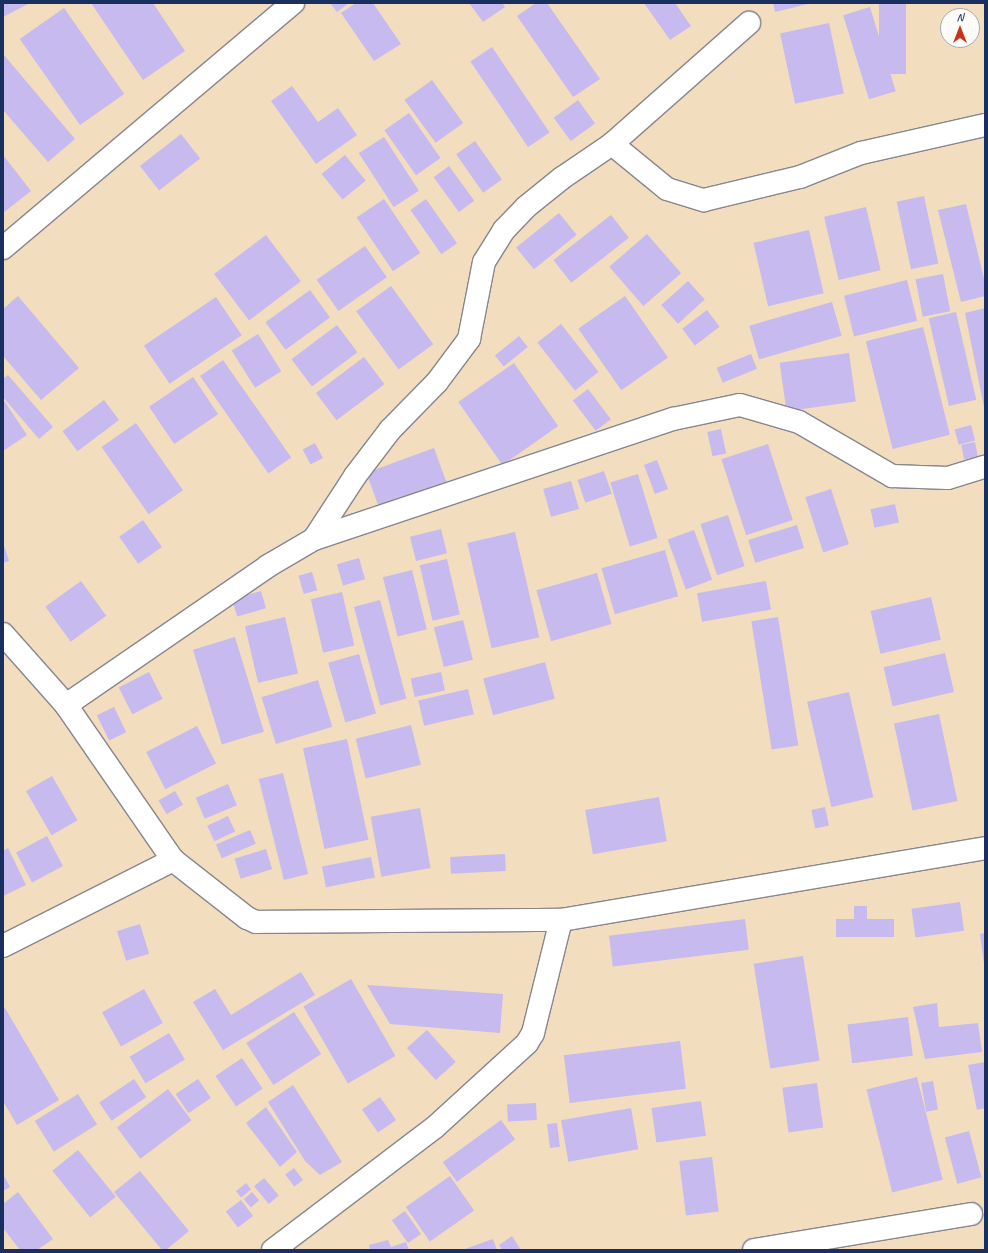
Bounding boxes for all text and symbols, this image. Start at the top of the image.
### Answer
north arrow [940,8,980,48]
text: N [957,10,963,24]

